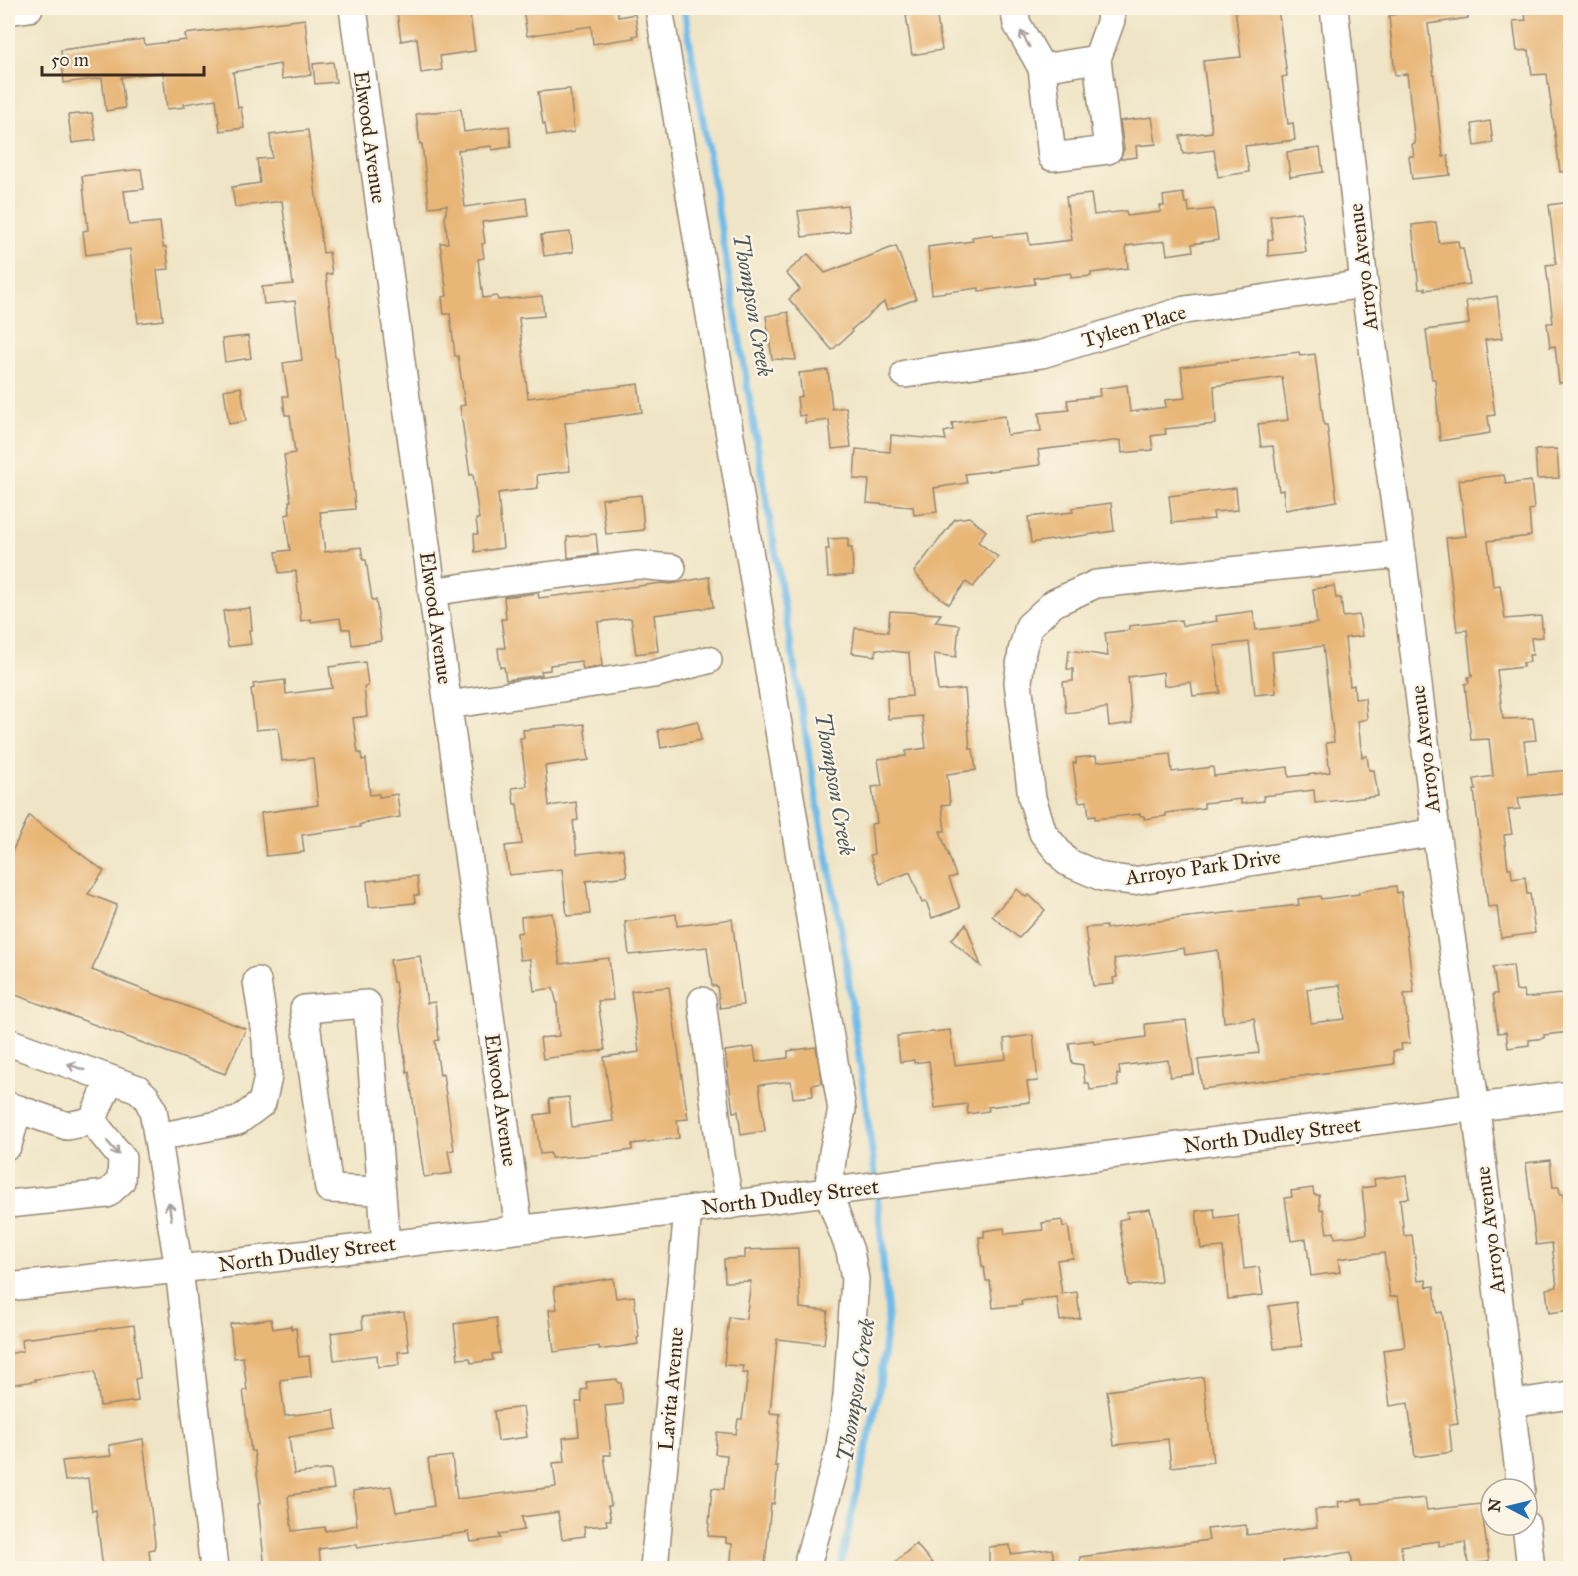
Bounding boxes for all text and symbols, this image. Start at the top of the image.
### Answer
one-way arrow [1019,31,1031,48]
scale bar [42,39,204,77]
text: 50 m [51,49,89,71]
street label: Elwood Avenue [348,69,392,205]
street label: Arroyo Avenue [1342,201,1384,333]
water label: Thompson Creek [727,231,779,379]
street label: Tyleen Place [1079,299,1189,353]
street label: Elwood Avenue [414,550,458,686]
street label: Arroyo Avenue [1404,683,1446,815]
water label: Thompson Creek [809,710,861,858]
street label: Arroyo Park Drive [1123,843,1282,891]
street label: Elwood Avenue [479,1032,523,1168]
one-way arrow [67,1061,86,1072]
street label: North Dudley Street [1182,1111,1363,1159]
one-way arrow [105,1139,119,1155]
street label: Arroyo Avenue [1469,1164,1511,1296]
street label: North Dudley Street [700,1173,881,1221]
one-way arrow [164,1202,175,1222]
street label: North Dudley Street [217,1230,398,1278]
water label: Thompson Creek [831,1316,881,1464]
street label: Lavita Avenue [653,1326,689,1452]
north arrow [1479,1477,1539,1537]
text: N [1484,1497,1505,1513]

